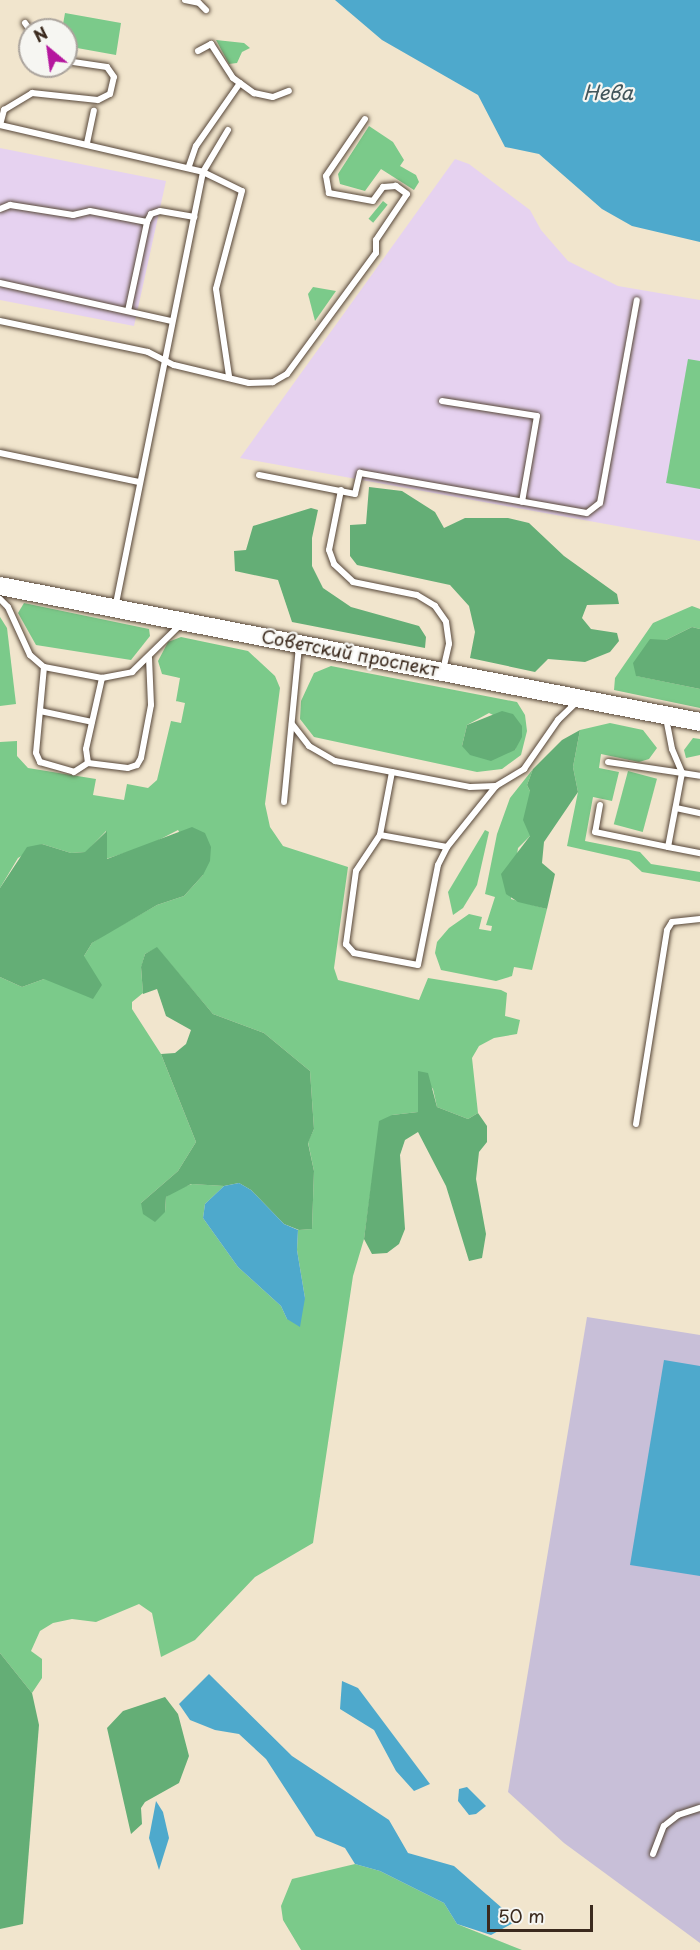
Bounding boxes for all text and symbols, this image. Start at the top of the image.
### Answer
north arrow [18,18,78,78]
text: N [29,20,52,48]
water label: Нева [583,80,633,104]
street label: Советский проспект [259,625,441,681]
scale bar [490,1893,596,1931]
text: 50 m [498,1902,545,1929]

